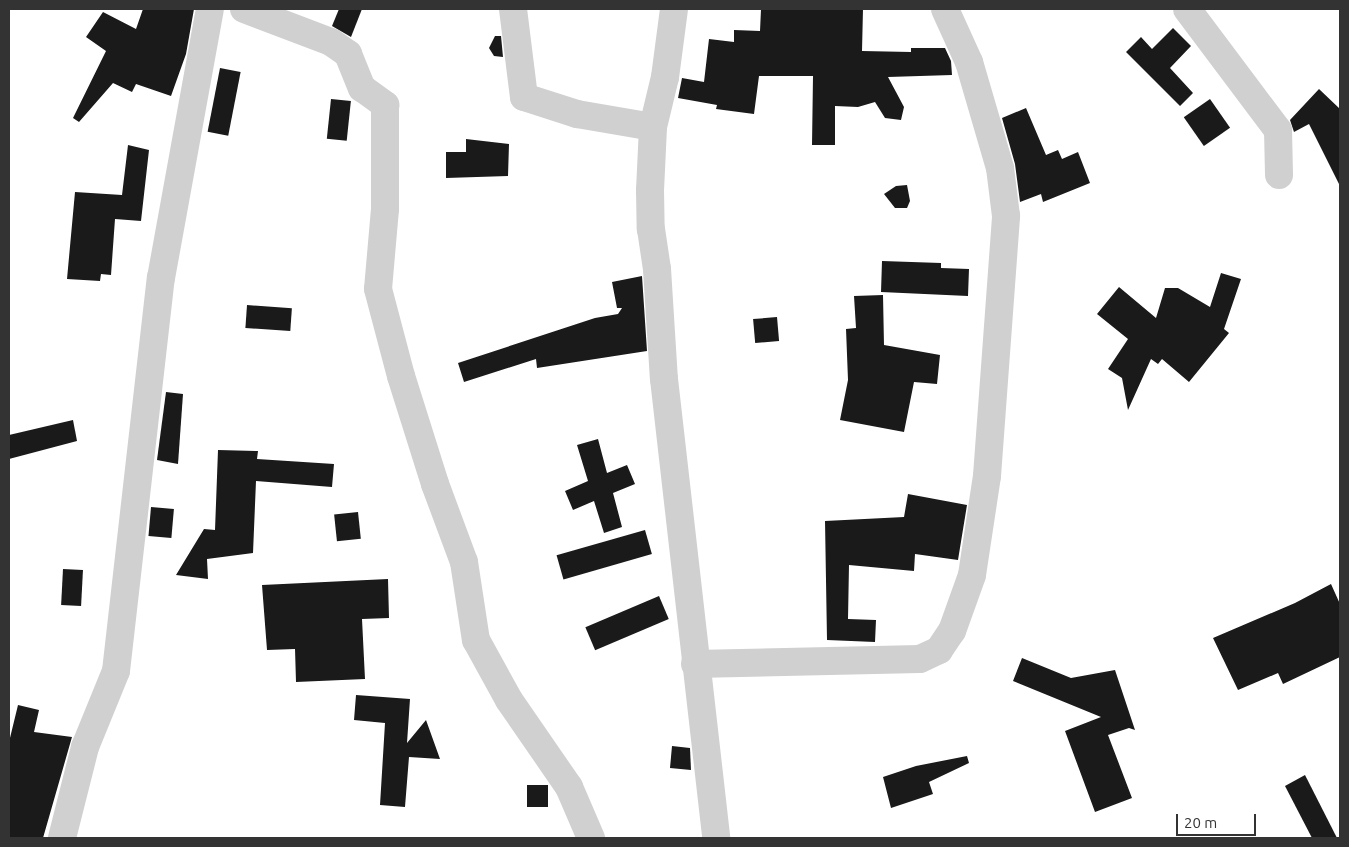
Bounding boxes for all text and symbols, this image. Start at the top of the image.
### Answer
scale bar [1179,804,1259,836]
text: 20 m [1184,814,1217,831]

